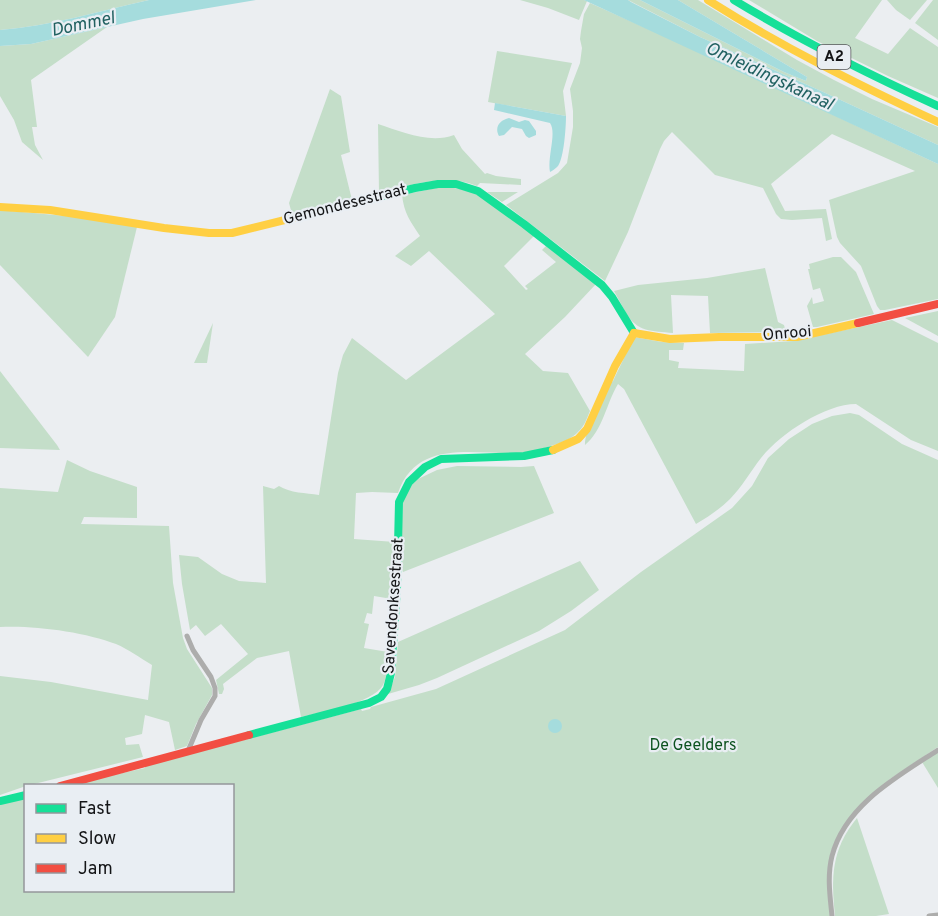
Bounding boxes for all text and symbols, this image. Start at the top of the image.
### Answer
water label: Dommel [49,7,118,43]
water label: Omleidingskanaal [701,37,838,117]
road number: A2 [818,45,850,69]
street label: Gemondesestraat [281,180,409,230]
street label: Onrooi [762,322,812,346]
street label: Savendonksestraat [379,537,409,675]
park label: De Geelders [649,736,737,756]
legend [24,784,234,892]
text: Fast [78,798,111,821]
text: Slow [78,828,116,851]
text: Jam [78,858,113,881]

